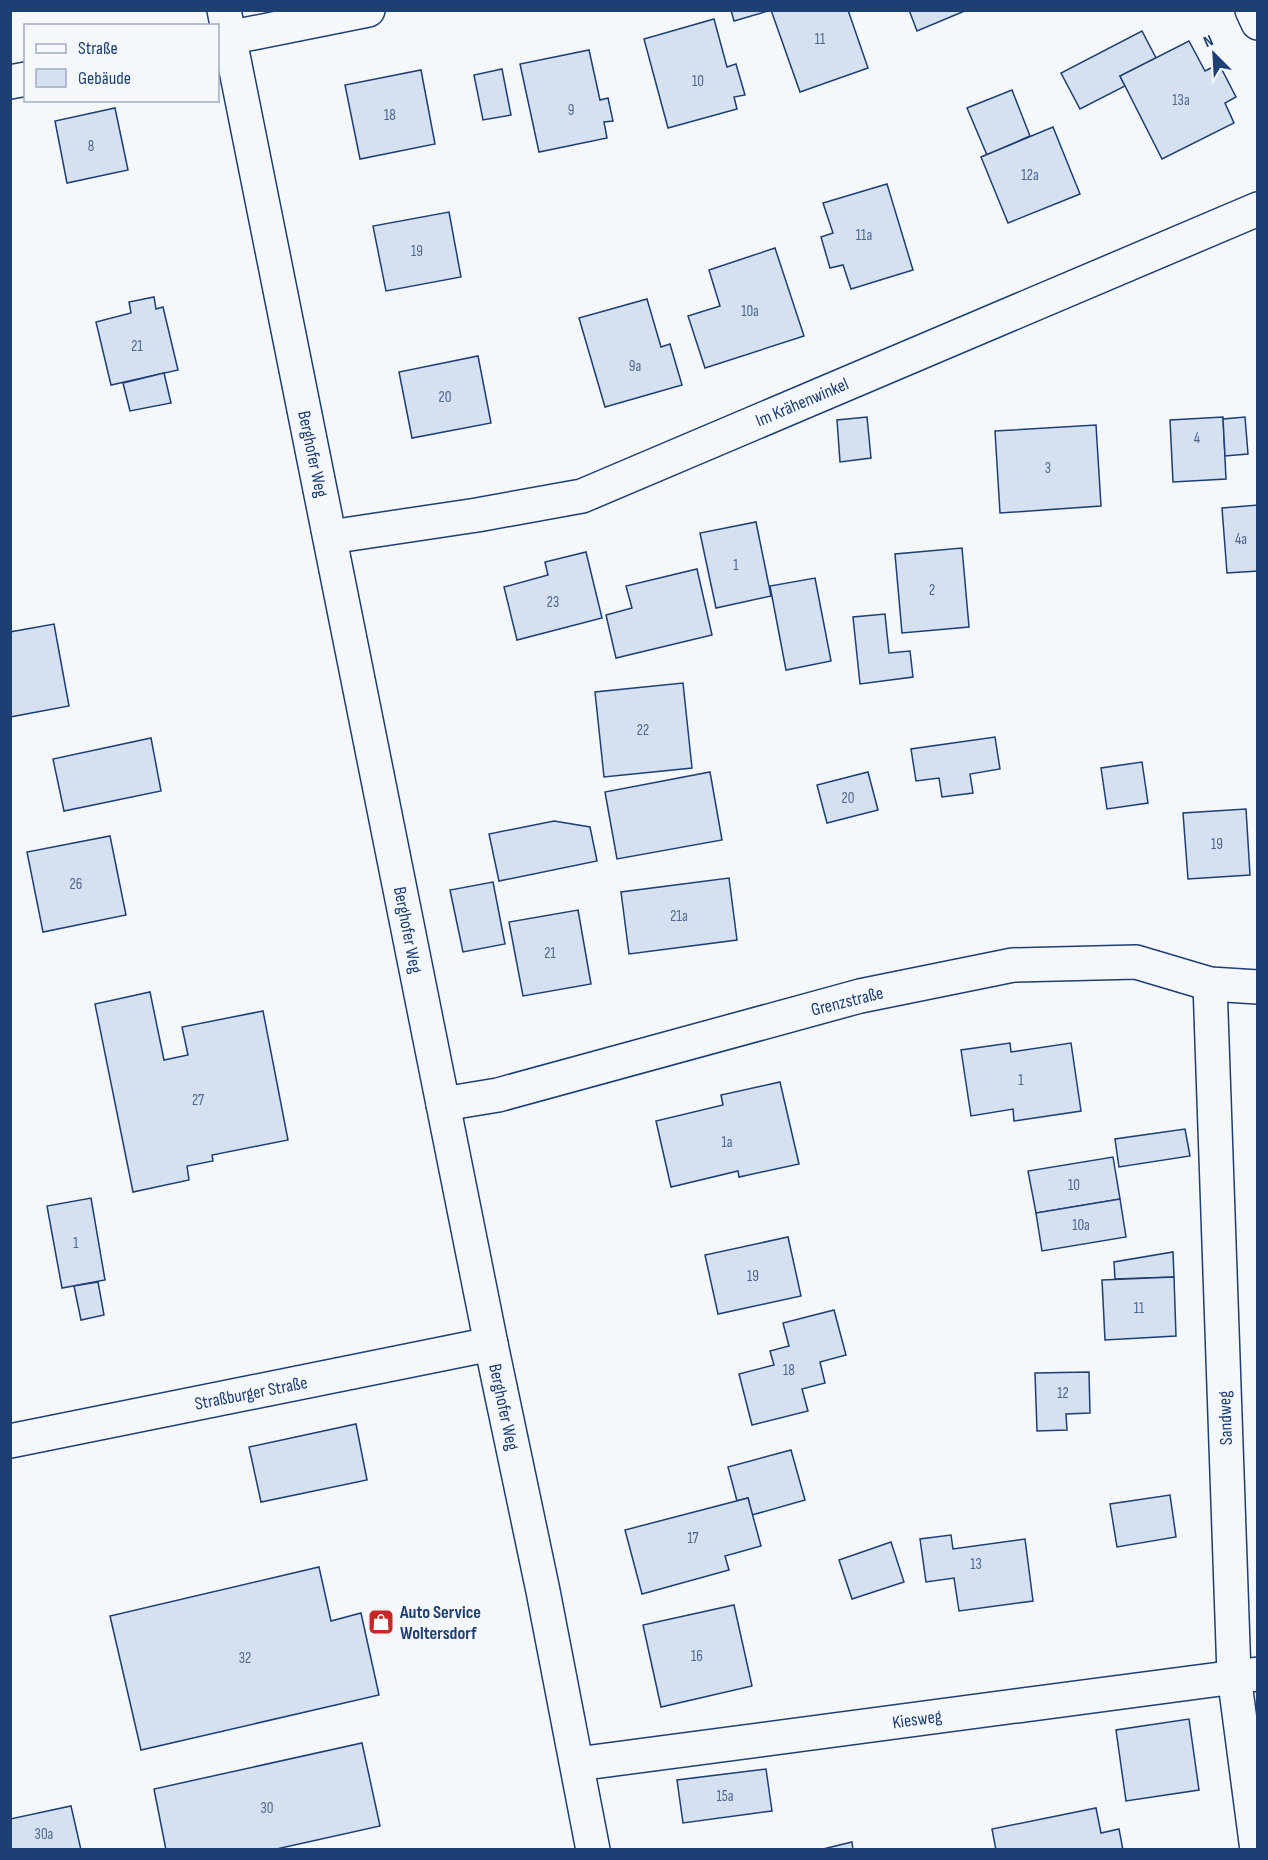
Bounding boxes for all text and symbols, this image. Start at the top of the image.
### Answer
legend [24,24,219,102]
north arrow [1184,24,1244,84]
house number: 11 [815,30,826,49]
text: N [1201,31,1216,52]
text: Straße [78,38,118,59]
text: Gebäude [78,68,131,89]
house number: 10 [692,72,704,91]
house number: 13a [1172,91,1190,110]
house number: 9 [568,101,574,120]
house number: 18 [384,106,396,125]
house number: 8 [88,137,94,156]
house number: 12a [1021,166,1039,185]
house number: 11a [856,226,872,245]
house number: 19 [411,242,423,261]
house number: 10a [741,302,759,321]
house number: 21 [131,337,143,356]
house number: 9a [629,357,641,376]
street label: Im Krähenwinkel [753,373,852,431]
house number: 20 [439,388,451,407]
street label: Berghofer Weg [293,409,332,499]
house number: 4 [1194,429,1200,448]
house number: 3 [1045,459,1051,478]
house number: 4a [1235,530,1247,549]
house number: 1 [733,556,739,575]
house number: 2 [929,581,935,600]
house number: 23 [547,593,559,612]
house number: 22 [637,721,649,740]
house number: 20 [842,789,854,808]
house number: 19 [1211,835,1223,854]
house number: 26 [70,875,82,894]
street label: Berghofer Weg [389,885,426,975]
house number: 21a [670,907,688,926]
house number: 21 [544,944,556,963]
street label: Grenzstraße [809,982,885,1021]
house number: 1 [1018,1071,1024,1090]
house number: 27 [192,1091,204,1110]
house number: 1a [721,1133,733,1152]
house number: 10 [1068,1176,1080,1195]
house number: 10a [1072,1216,1090,1235]
house number: 1 [73,1234,79,1253]
house number: 19 [747,1267,759,1286]
house number: 11 [1134,1299,1145,1318]
house number: 18 [783,1361,795,1380]
street label: Berghofer Weg [484,1362,523,1452]
street label: Straßburger Straße [193,1372,309,1415]
house number: 12 [1057,1384,1069,1403]
street label: Sandweg [1214,1390,1237,1445]
house number: 17 [687,1529,699,1548]
house number: 13 [970,1555,982,1574]
place label: Auto Service Woltersdorf [399,1602,481,1644]
shop icon: Auto Service Woltersdorf [366,1607,396,1637]
house number: 16 [691,1647,703,1666]
house number: 32 [239,1649,251,1668]
street label: Kiesweg [891,1706,943,1733]
house number: 15a [716,1787,734,1806]
house number: 30 [261,1799,273,1818]
house number: 30a [35,1825,54,1844]

